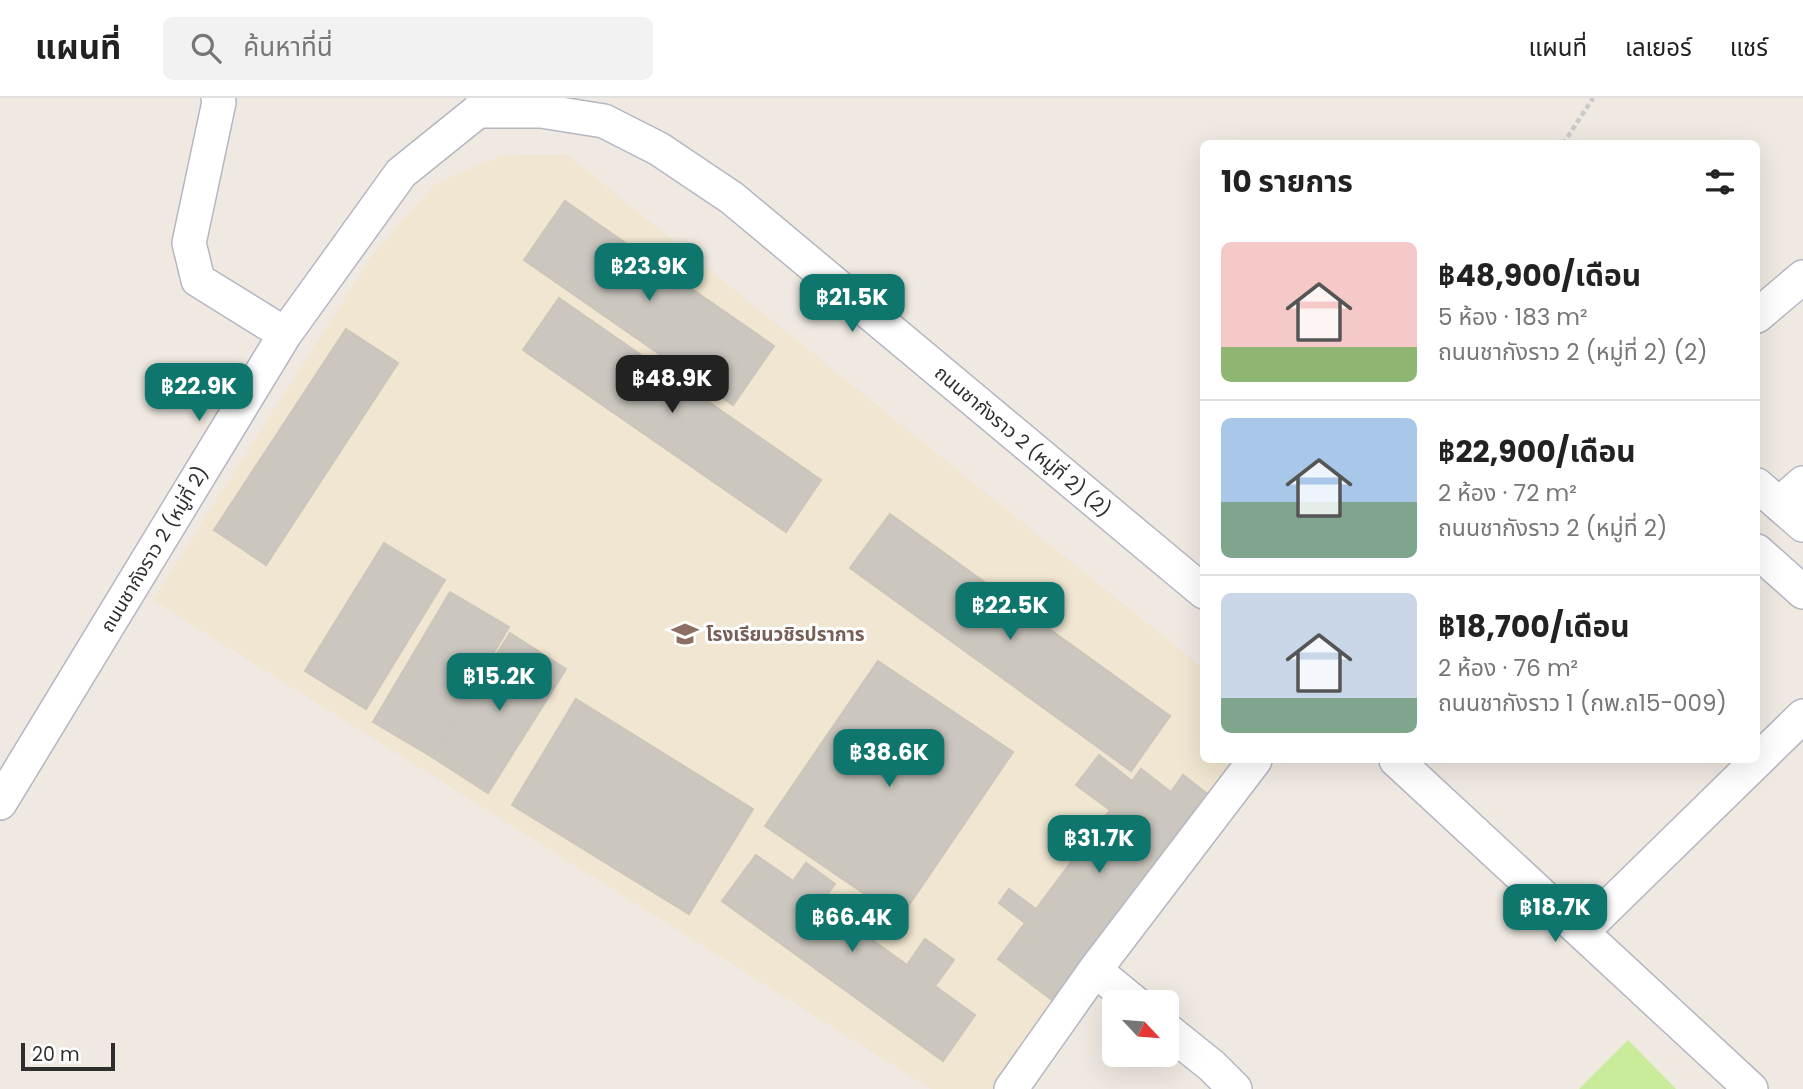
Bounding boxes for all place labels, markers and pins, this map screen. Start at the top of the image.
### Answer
pin: ฿23.9K [592,244,706,303]
pin: ฿21.5K [795,274,909,334]
pin: ฿48.9K [615,356,729,415]
pin: ฿22.9K [142,364,256,423]
pin: ฿22.5K [953,582,1067,642]
school or university icon: โรงเรียนวชิรปราการ [670,619,700,649]
place label: โรงเรียนวชิรปราการ [706,621,865,648]
pin: ฿15.2K [442,654,556,713]
pin: ฿38.6K [832,730,946,789]
pin: ฿31.7K [1042,816,1156,875]
pin: ฿18.7K [1498,884,1612,944]
pin: ฿66.4K [795,894,909,954]

